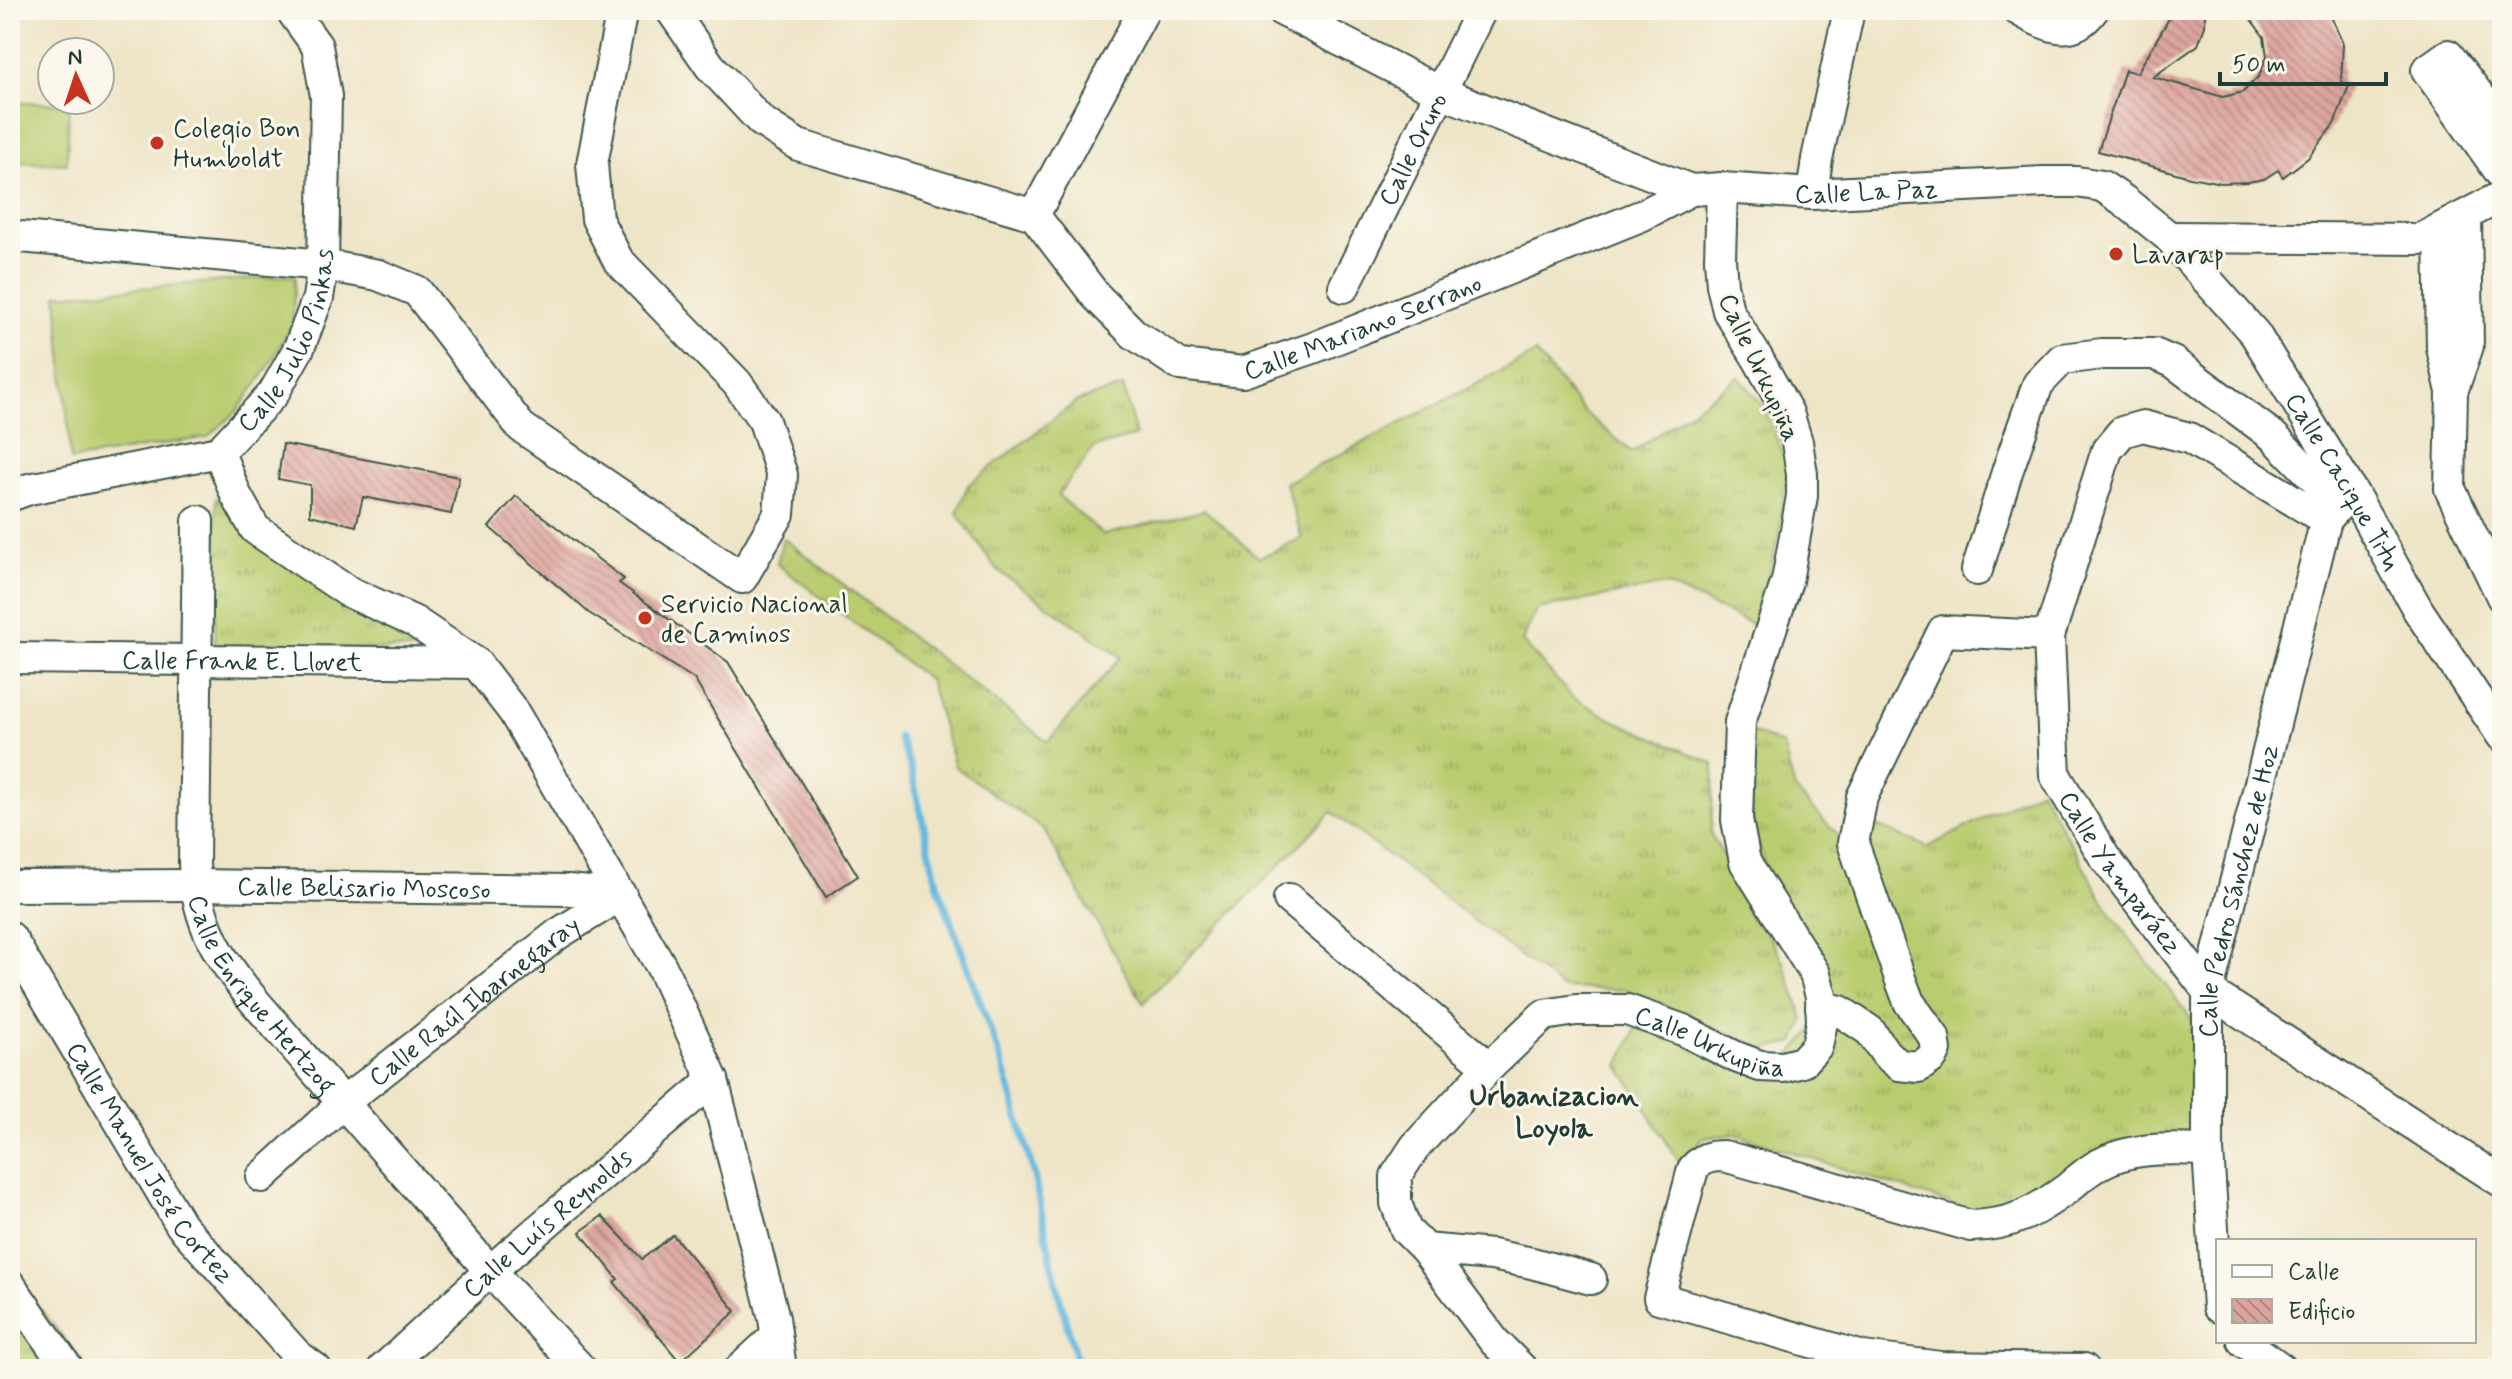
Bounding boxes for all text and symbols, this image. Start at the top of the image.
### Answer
north arrow [36,36,116,116]
scale bar [2220,36,2386,86]
text: N [67,44,83,72]
text: 50 m [2232,50,2286,81]
street label: Calle Oruro [1372,87,1456,212]
place label: Colegio Bon Humboldt [173,113,301,177]
marker: Colegio Bon Humboldt [148,134,166,152]
street label: Calle La Paz [1794,173,1939,213]
place label: Lavarap [2132,239,2224,273]
marker: Lavarap [2107,245,2125,263]
street label: Calle Julio Pinkas [231,249,343,441]
street label: Calle Mariano Serrano [1240,267,1487,389]
street label: Calle Urkupiña [1709,288,1807,447]
street label: Calle Cacique Titu [2276,387,2408,577]
place label: Servicio Nacional de Caminos [661,588,848,652]
marker: Servicio Nacional de Caminos [636,609,654,627]
street label: Calle Frank E. Llovet [122,644,362,681]
street label: Calle Pedro Sánchez de Hoz [2193,741,2288,1038]
street label: Calle Yamparáez [2050,785,2189,962]
street label: Calle Belisario Moscoso [237,871,491,908]
street label: Calle Enrique Hertzog [179,892,343,1104]
street label: Calle Raúl Ibarnegaray [362,909,587,1095]
street label: Calle Urkupiña [1630,999,1785,1086]
street label: Calle Manuel José Cortez [57,1036,241,1292]
district label: Urbanizacion Loyola [1470,1079,1639,1148]
street label: Calle Luís Reynolds [456,1141,640,1307]
legend [2216,1239,2476,1343]
text: Calle [2288,1257,2340,1288]
text: Edificio [2288,1297,2355,1328]

